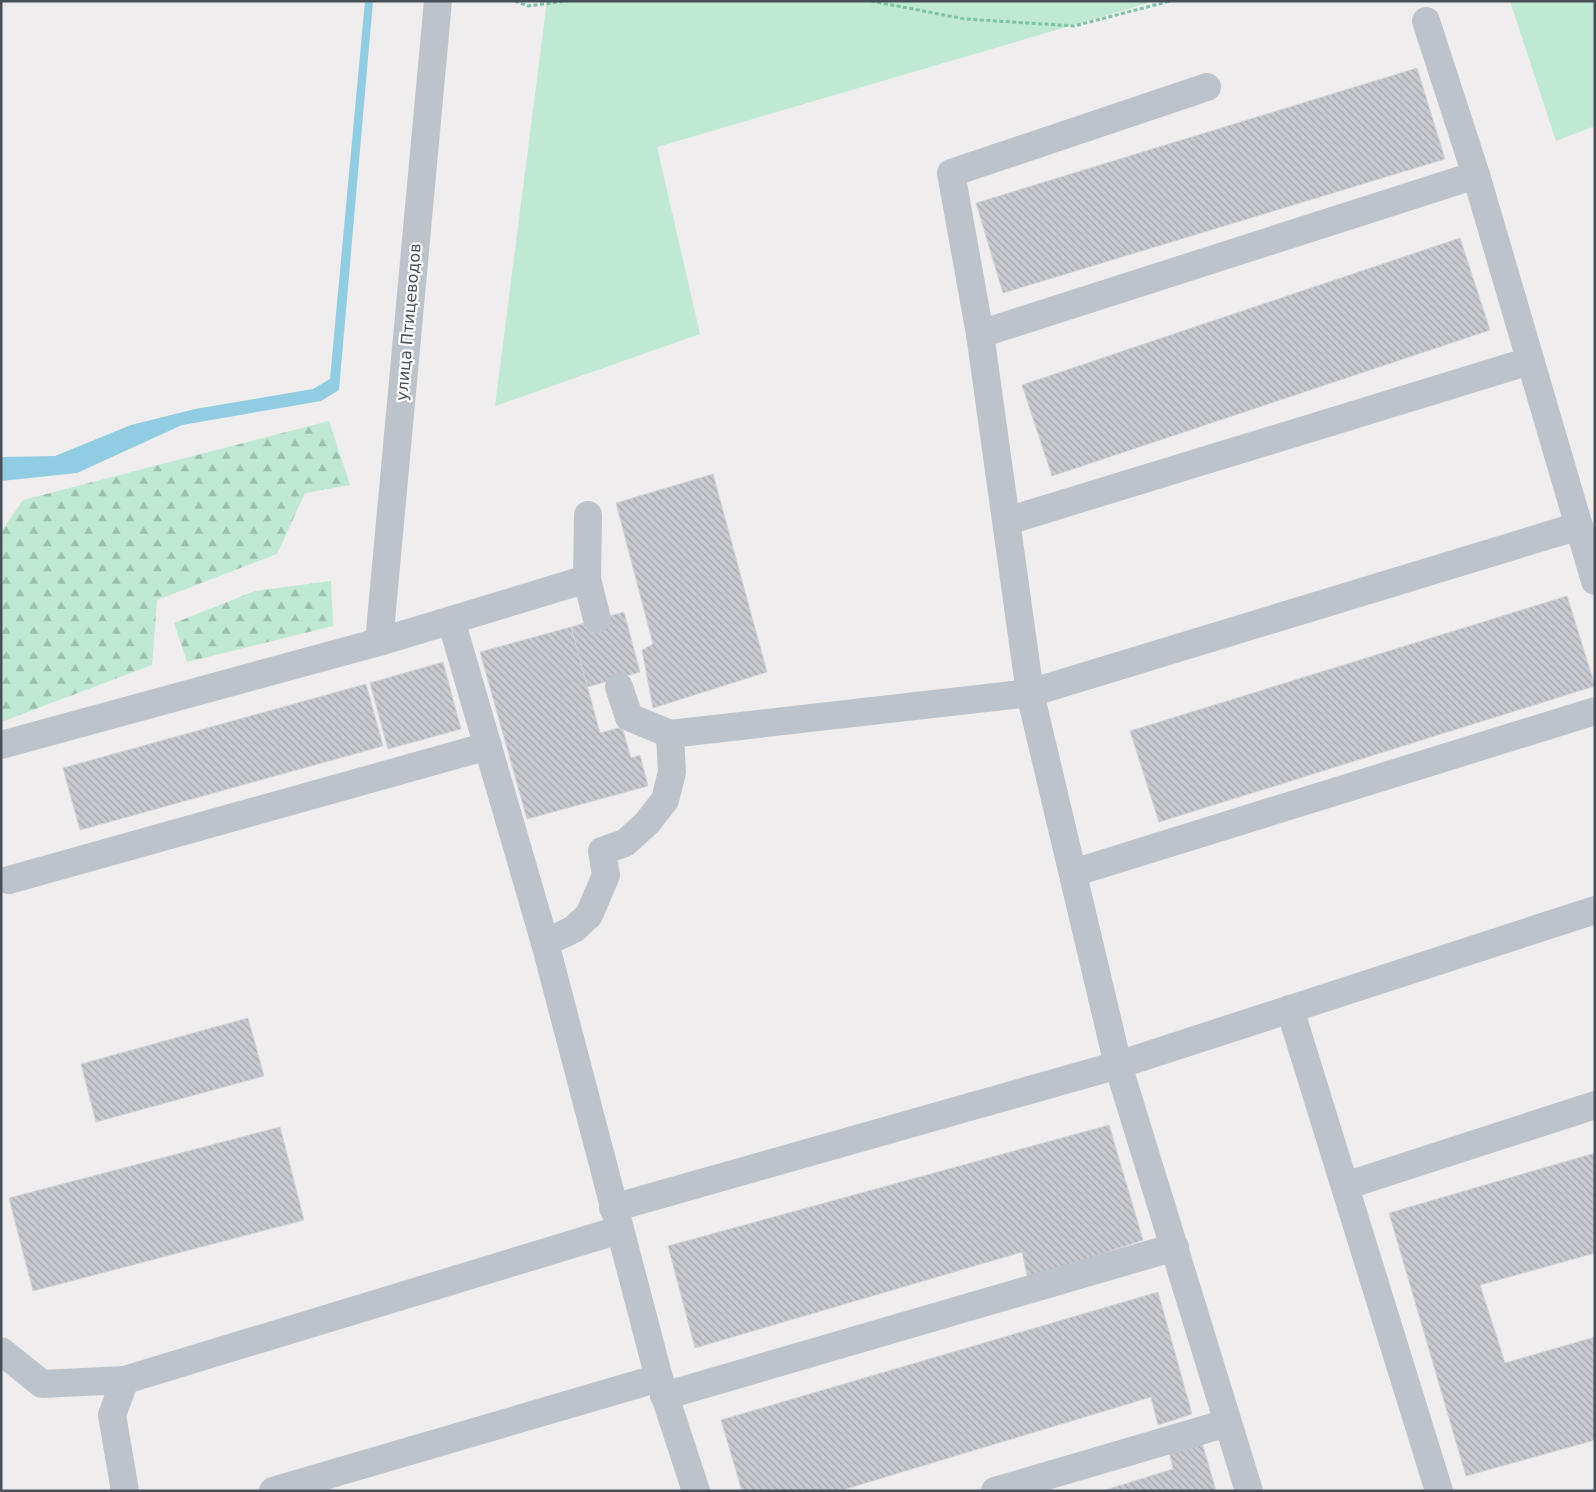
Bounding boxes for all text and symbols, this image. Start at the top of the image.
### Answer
street label: улица Птицеводов [392,243,425,402]

